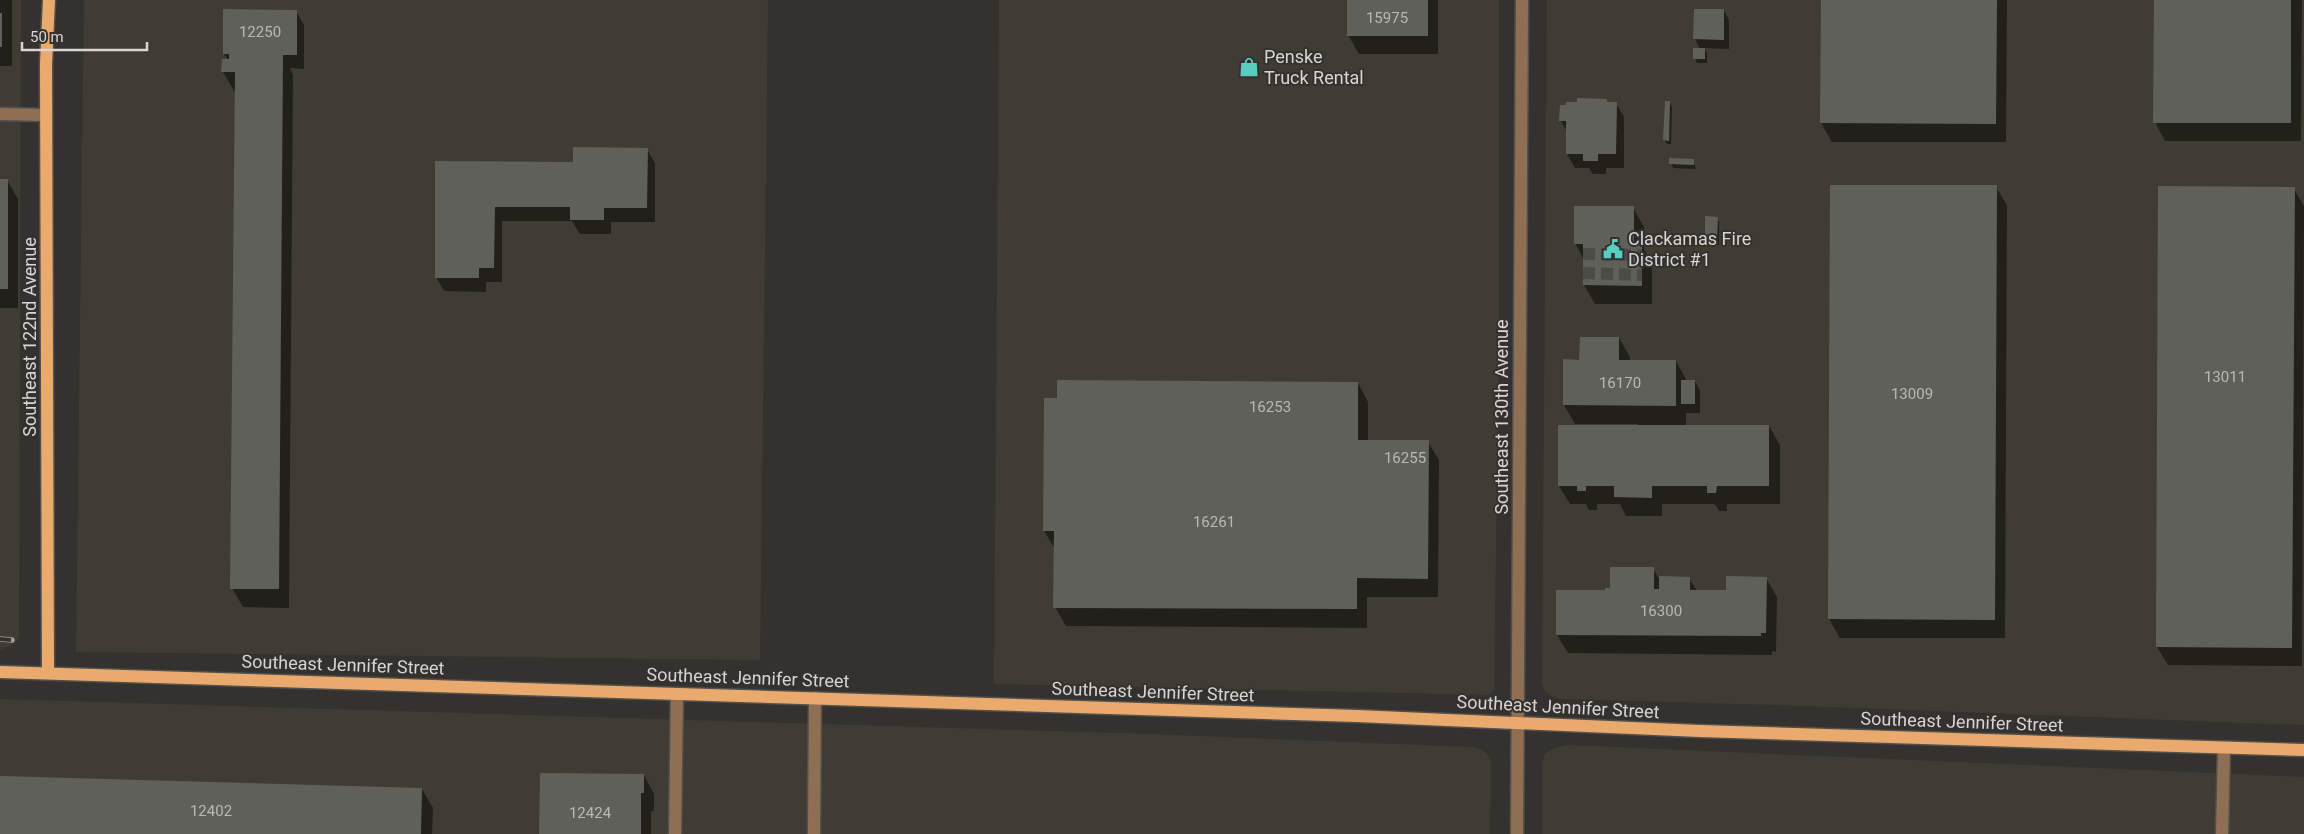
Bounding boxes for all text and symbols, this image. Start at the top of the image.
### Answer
house number: 15975 [1366,9,1408,27]
scale bar [22,20,148,52]
house number: 12250 [239,23,281,41]
text: 50 m [30,28,64,46]
place label: Penske Truck Rental [1264,46,1364,88]
shop icon: Penske Truck Rental [1238,56,1260,78]
place label: Clackamas Fire District #1 [1628,228,1751,270]
street label: Southeast 122nd Avenue [19,237,40,437]
public building icon: Clackamas Fire District #1 [1602,238,1624,260]
street label: Southeast 130th Avenue [1491,319,1512,515]
house number: 13011 [2204,368,2246,386]
house number: 16170 [1599,374,1641,392]
house number: 13009 [1891,385,1933,403]
house number: 16253 [1249,398,1291,416]
house number: 16255 [1384,449,1426,467]
house number: 16261 [1193,513,1235,531]
house number: 16300 [1640,602,1682,620]
street label: Southeast Jennifer Street [241,650,445,679]
street label: Southeast Jennifer Street [646,663,850,692]
street label: Southeast Jennifer Street [1051,677,1255,706]
street label: Southeast Jennifer Street [1456,691,1660,722]
street label: Southeast Jennifer Street [1860,707,2064,736]
house number: 12402 [190,802,232,820]
house number: 12424 [569,804,612,822]

